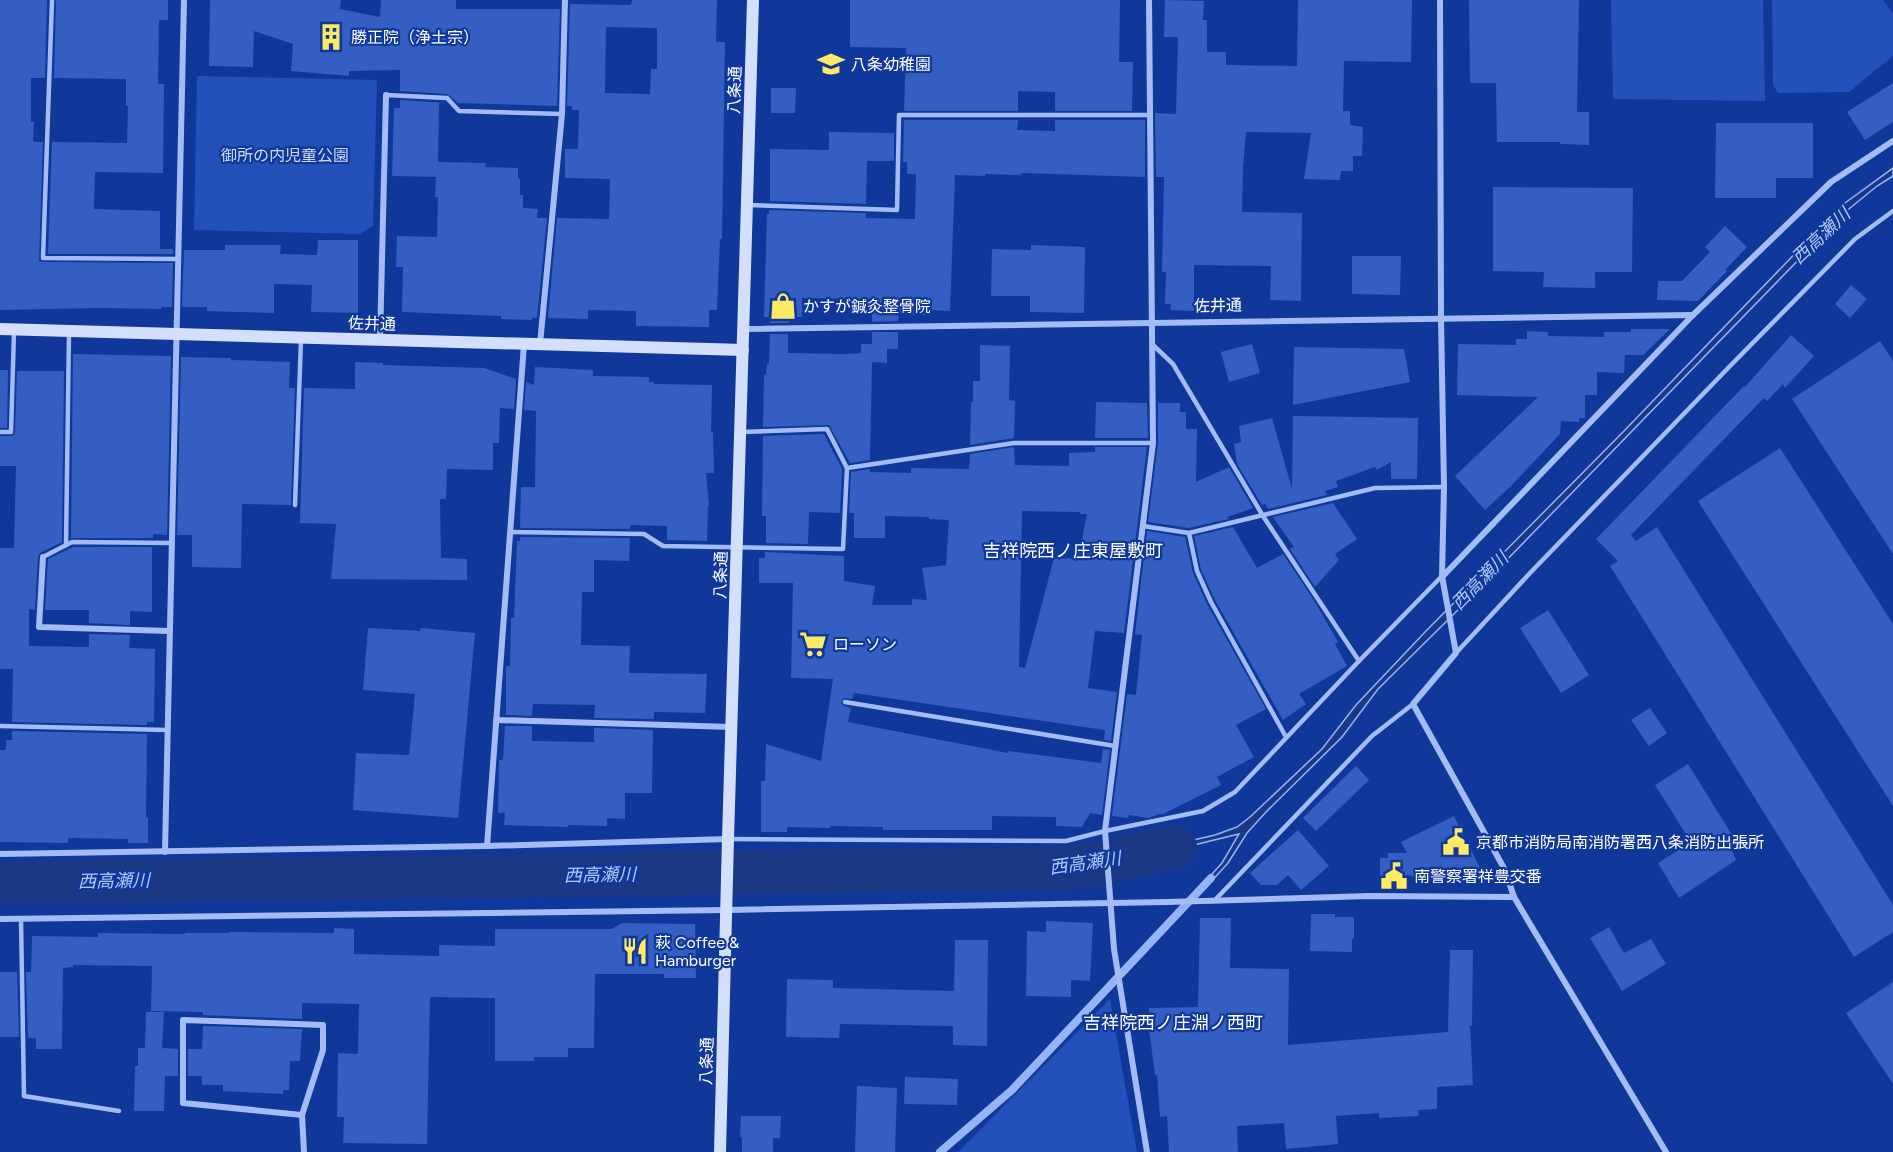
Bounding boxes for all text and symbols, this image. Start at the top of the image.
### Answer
building icon: 勝正院（浄土宗） [316,22,346,52]
place label: 勝正院（浄土宗） [351,28,479,47]
school or university icon: 八条幼稚園 [816,49,846,79]
place label: 八条幼稚園 [851,55,931,74]
street label: 八条通 [724,66,745,114]
park label: 御所の内児童公園 [221,146,349,165]
water label: 西高瀬川 [1787,202,1856,269]
shop icon: かすが鍼灸整骨院 [768,291,798,321]
street label: 佐井通 [1194,296,1242,315]
place label: かすが鍼灸整骨院 [803,297,931,316]
street label: 佐井通 [348,313,396,334]
district label: 吉祥院西ノ庄東屋敷町 [983,540,1163,562]
water label: 西高瀬川 [1447,546,1514,615]
street label: 八条通 [710,551,731,599]
supermarket icon: ローソン [798,629,828,659]
place label: ローソン [833,635,897,654]
public building icon: 京都市消防局南消防署西八条消防出張所 [1441,827,1471,857]
place label: 京都市消防局南消防署西八条消防出張所 [1476,833,1764,852]
water label: 西高瀬川 [1048,847,1124,879]
public building icon: 南警察署祥豊交番 [1379,861,1409,891]
water label: 西高瀬川 [564,863,638,887]
place label: 南警察署祥豊交番 [1414,867,1542,886]
water label: 西高瀬川 [78,869,152,893]
place label: 萩 Coffee & Hamburger [655,933,740,970]
restaurant icon: 萩 Coffee & Hamburger [620,936,650,966]
district label: 吉祥院西ノ庄淵ノ西町 [1083,1012,1263,1034]
street label: 八条通 [696,1037,717,1085]

